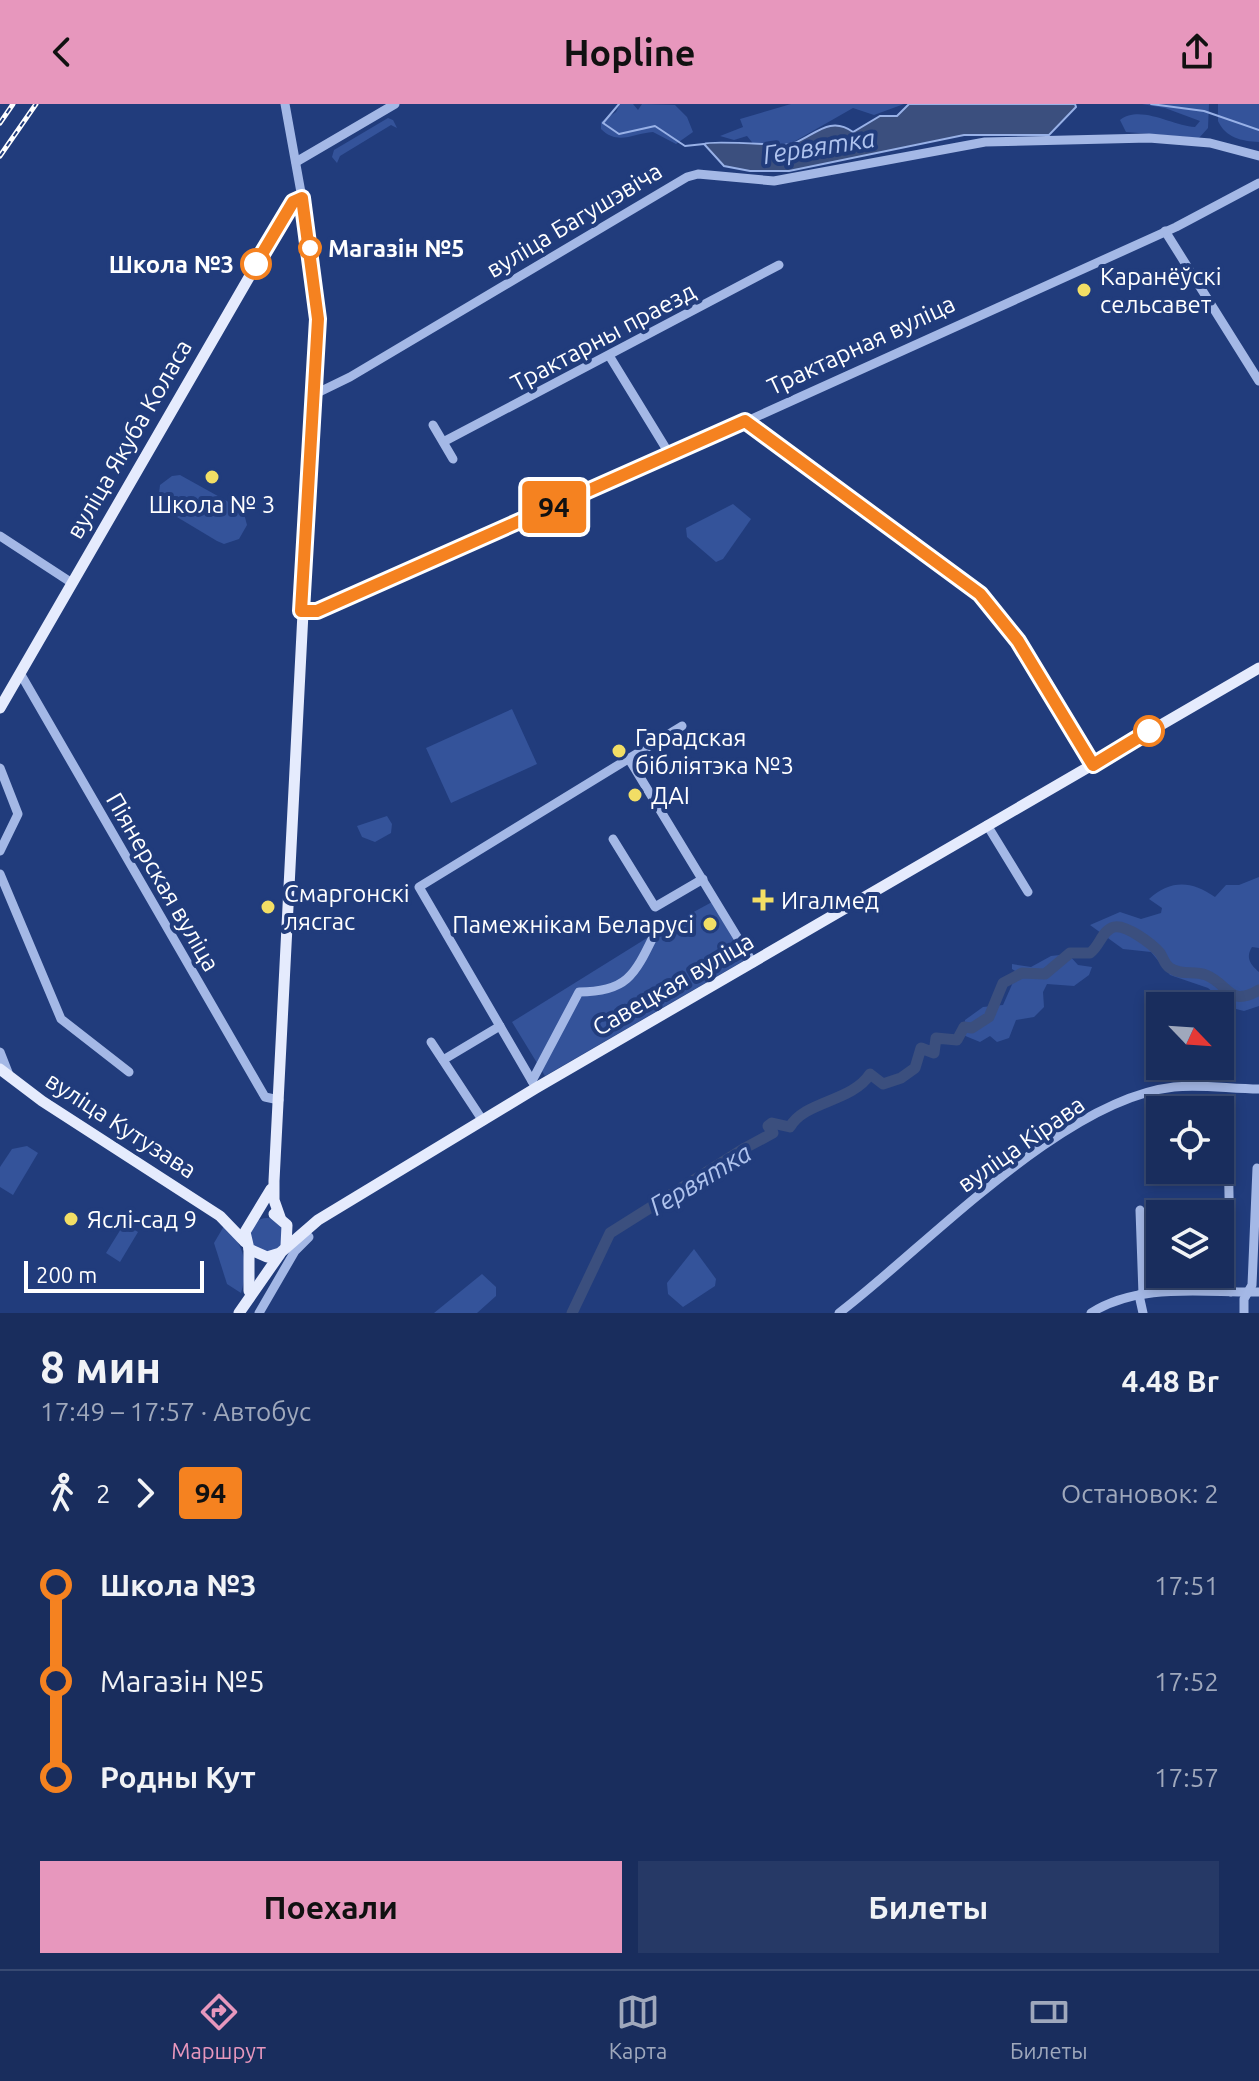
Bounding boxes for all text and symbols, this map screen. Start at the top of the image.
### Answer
icon: back [40,30,84,74]
icon: share [1175,30,1219,74]
text: Hopline [563,32,696,73]
water label: Гервятка [761,123,877,169]
street label: вуліца Багушэвіча [481,157,667,283]
place label: Магазін №5 [328,235,465,262]
marker: Магазін №5 [299,237,321,259]
marker: Школа №3 [241,249,271,279]
place label: Школа №3 [109,251,234,278]
place label: Каранёўскі сельсавет [1100,263,1222,318]
street label: Трактарны праезд [506,277,700,397]
marker: Каранёўскі сельсавет [1075,281,1093,299]
street label: Трактарная вуліца [763,290,959,400]
street label: вуліца Якуба Коласа [61,335,197,543]
marker: Школа № 3 [203,468,221,486]
line badge: 94 [518,481,590,533]
place label: Школа № 3 [149,491,275,518]
text: 94 [538,491,570,522]
unlabelled marker [1134,716,1164,746]
place label: Гарадская бібліятэка №3 [635,724,794,779]
marker: Гарадская бібліятэка №3 [610,742,628,760]
place label: ДАІ [651,782,690,809]
marker: ДАІ [626,786,644,804]
street label: Піянерская вуліца [101,788,225,976]
place label: Смаргонскі лясгас [284,880,410,935]
place label: Игалмед [781,887,879,914]
marker: Игалмед [752,889,774,911]
marker: Смаргонскі лясгас [259,898,277,916]
place label: Памежнікам Беларусі [452,911,694,938]
marker: Памежнікам Беларусі [701,915,719,933]
street label: Савецкая вуліца [588,927,758,1041]
north arrow [1146,992,1234,1080]
map controls [1146,992,1234,1288]
street label: вуліца Кутузава [41,1066,201,1184]
street label: вуліца Кірава [952,1090,1090,1198]
button: locate [1146,1096,1234,1184]
water label: Гервятка [644,1137,756,1221]
button: layers [1146,1200,1234,1288]
place label: Яслі-сад 9 [87,1206,197,1233]
marker: Яслі-сад 9 [62,1210,80,1228]
scale bar [24,1257,204,1293]
text: 200 m [36,1262,97,1287]
text: 8 мин [40,1342,161,1391]
text: 4.48 Br [1122,1364,1219,1398]
text: 17:49 – 17:57 · Автобус [40,1397,311,1426]
icon: walk [40,1471,84,1515]
icon: forward [123,1471,167,1515]
text: 94 [195,1477,226,1508]
text: 2 [96,1479,111,1508]
text: Остановок: 2 [1061,1479,1219,1508]
text: Школа №3 [100,1568,257,1602]
text: 17:51 [1154,1571,1219,1600]
text: Магазін №5 [100,1664,265,1698]
text: 17:52 [1154,1667,1219,1696]
text: Родны Кут [100,1760,256,1794]
text: 17:57 [1154,1763,1219,1792]
button: Поехали [40,1861,622,1953]
button: Билеты [638,1861,1219,1953]
tab: Маршрут [171,1990,266,2063]
tab: Карта [609,1990,667,2063]
tab: Билеты [1010,1990,1088,2063]

